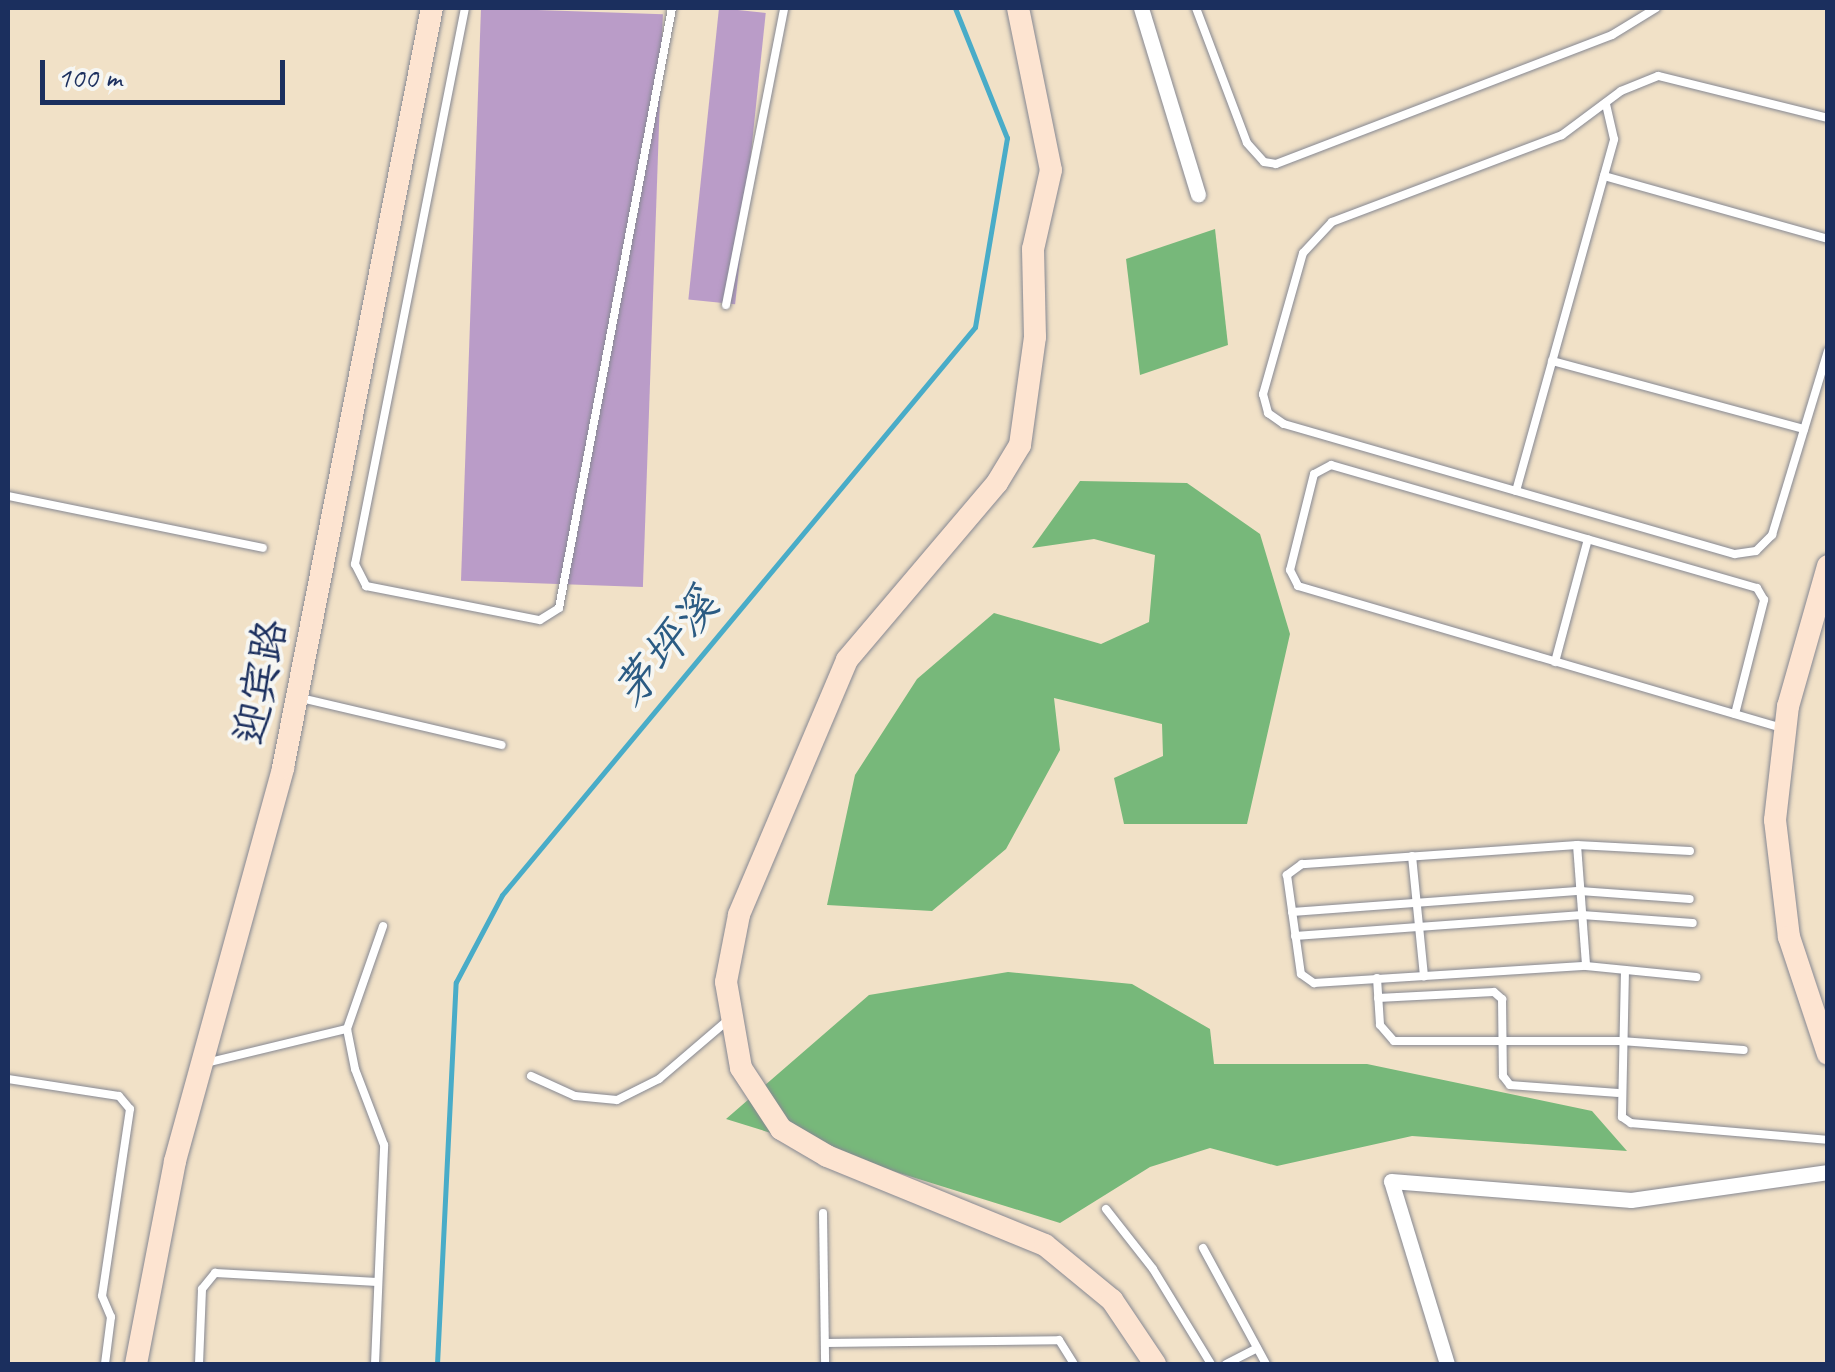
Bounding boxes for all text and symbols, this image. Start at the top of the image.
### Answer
scale bar [45,40,290,102]
text: 100 m [57,58,122,96]
water label: 茅坪溪 [602,579,730,717]
street label: 迎宾路 [224,615,298,749]

